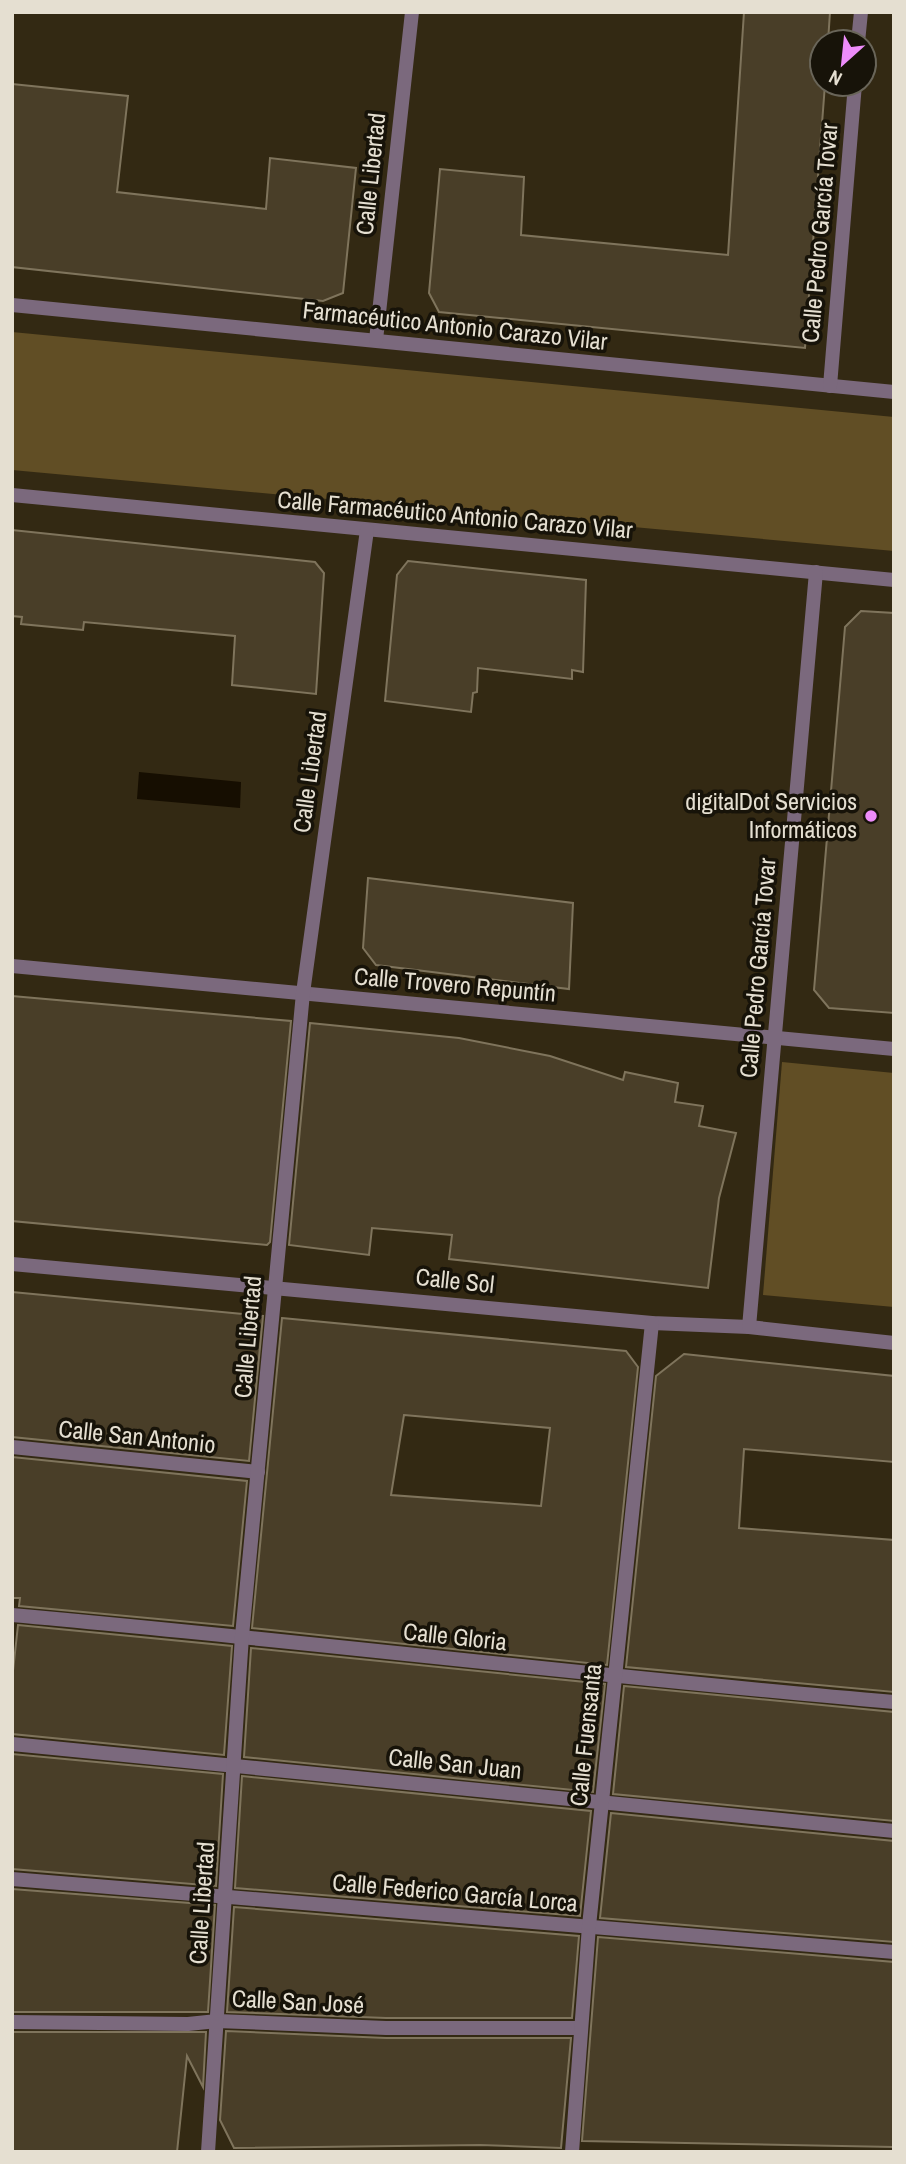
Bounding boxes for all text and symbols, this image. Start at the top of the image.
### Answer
north arrow [808,28,878,98]
text: N [824,64,846,92]
street label: Calle Libertad [348,111,392,236]
street label: Calle Pedro García Tovar [793,121,845,344]
street label: Farmacéutico Antonio Carazo Vilar [301,293,609,357]
street label: Calle Farmacéutico Antonio Carazo Vilar [276,483,634,546]
street label: Calle Libertad [285,709,333,835]
place label: digitalDot Servicios Informáticos [685,785,857,845]
marker: digitalDot Servicios Informáticos [863,808,879,824]
street label: Calle Pedro García Tovar [731,856,783,1079]
street label: Calle Trovero Repuntín [353,959,557,1009]
street label: Calle Sol [414,1260,496,1300]
street label: Calle Libertad [226,1274,268,1399]
street label: Calle San Antonio [57,1412,217,1460]
street label: Calle Gloria [402,1615,508,1657]
street label: Calle Fuensanta [562,1662,608,1808]
street label: Calle San Juan [387,1740,523,1786]
street label: Calle Libertad [181,1841,221,1965]
street label: Calle Federico García Lorca [331,1865,579,1919]
street label: Calle San José [231,1982,365,2020]

